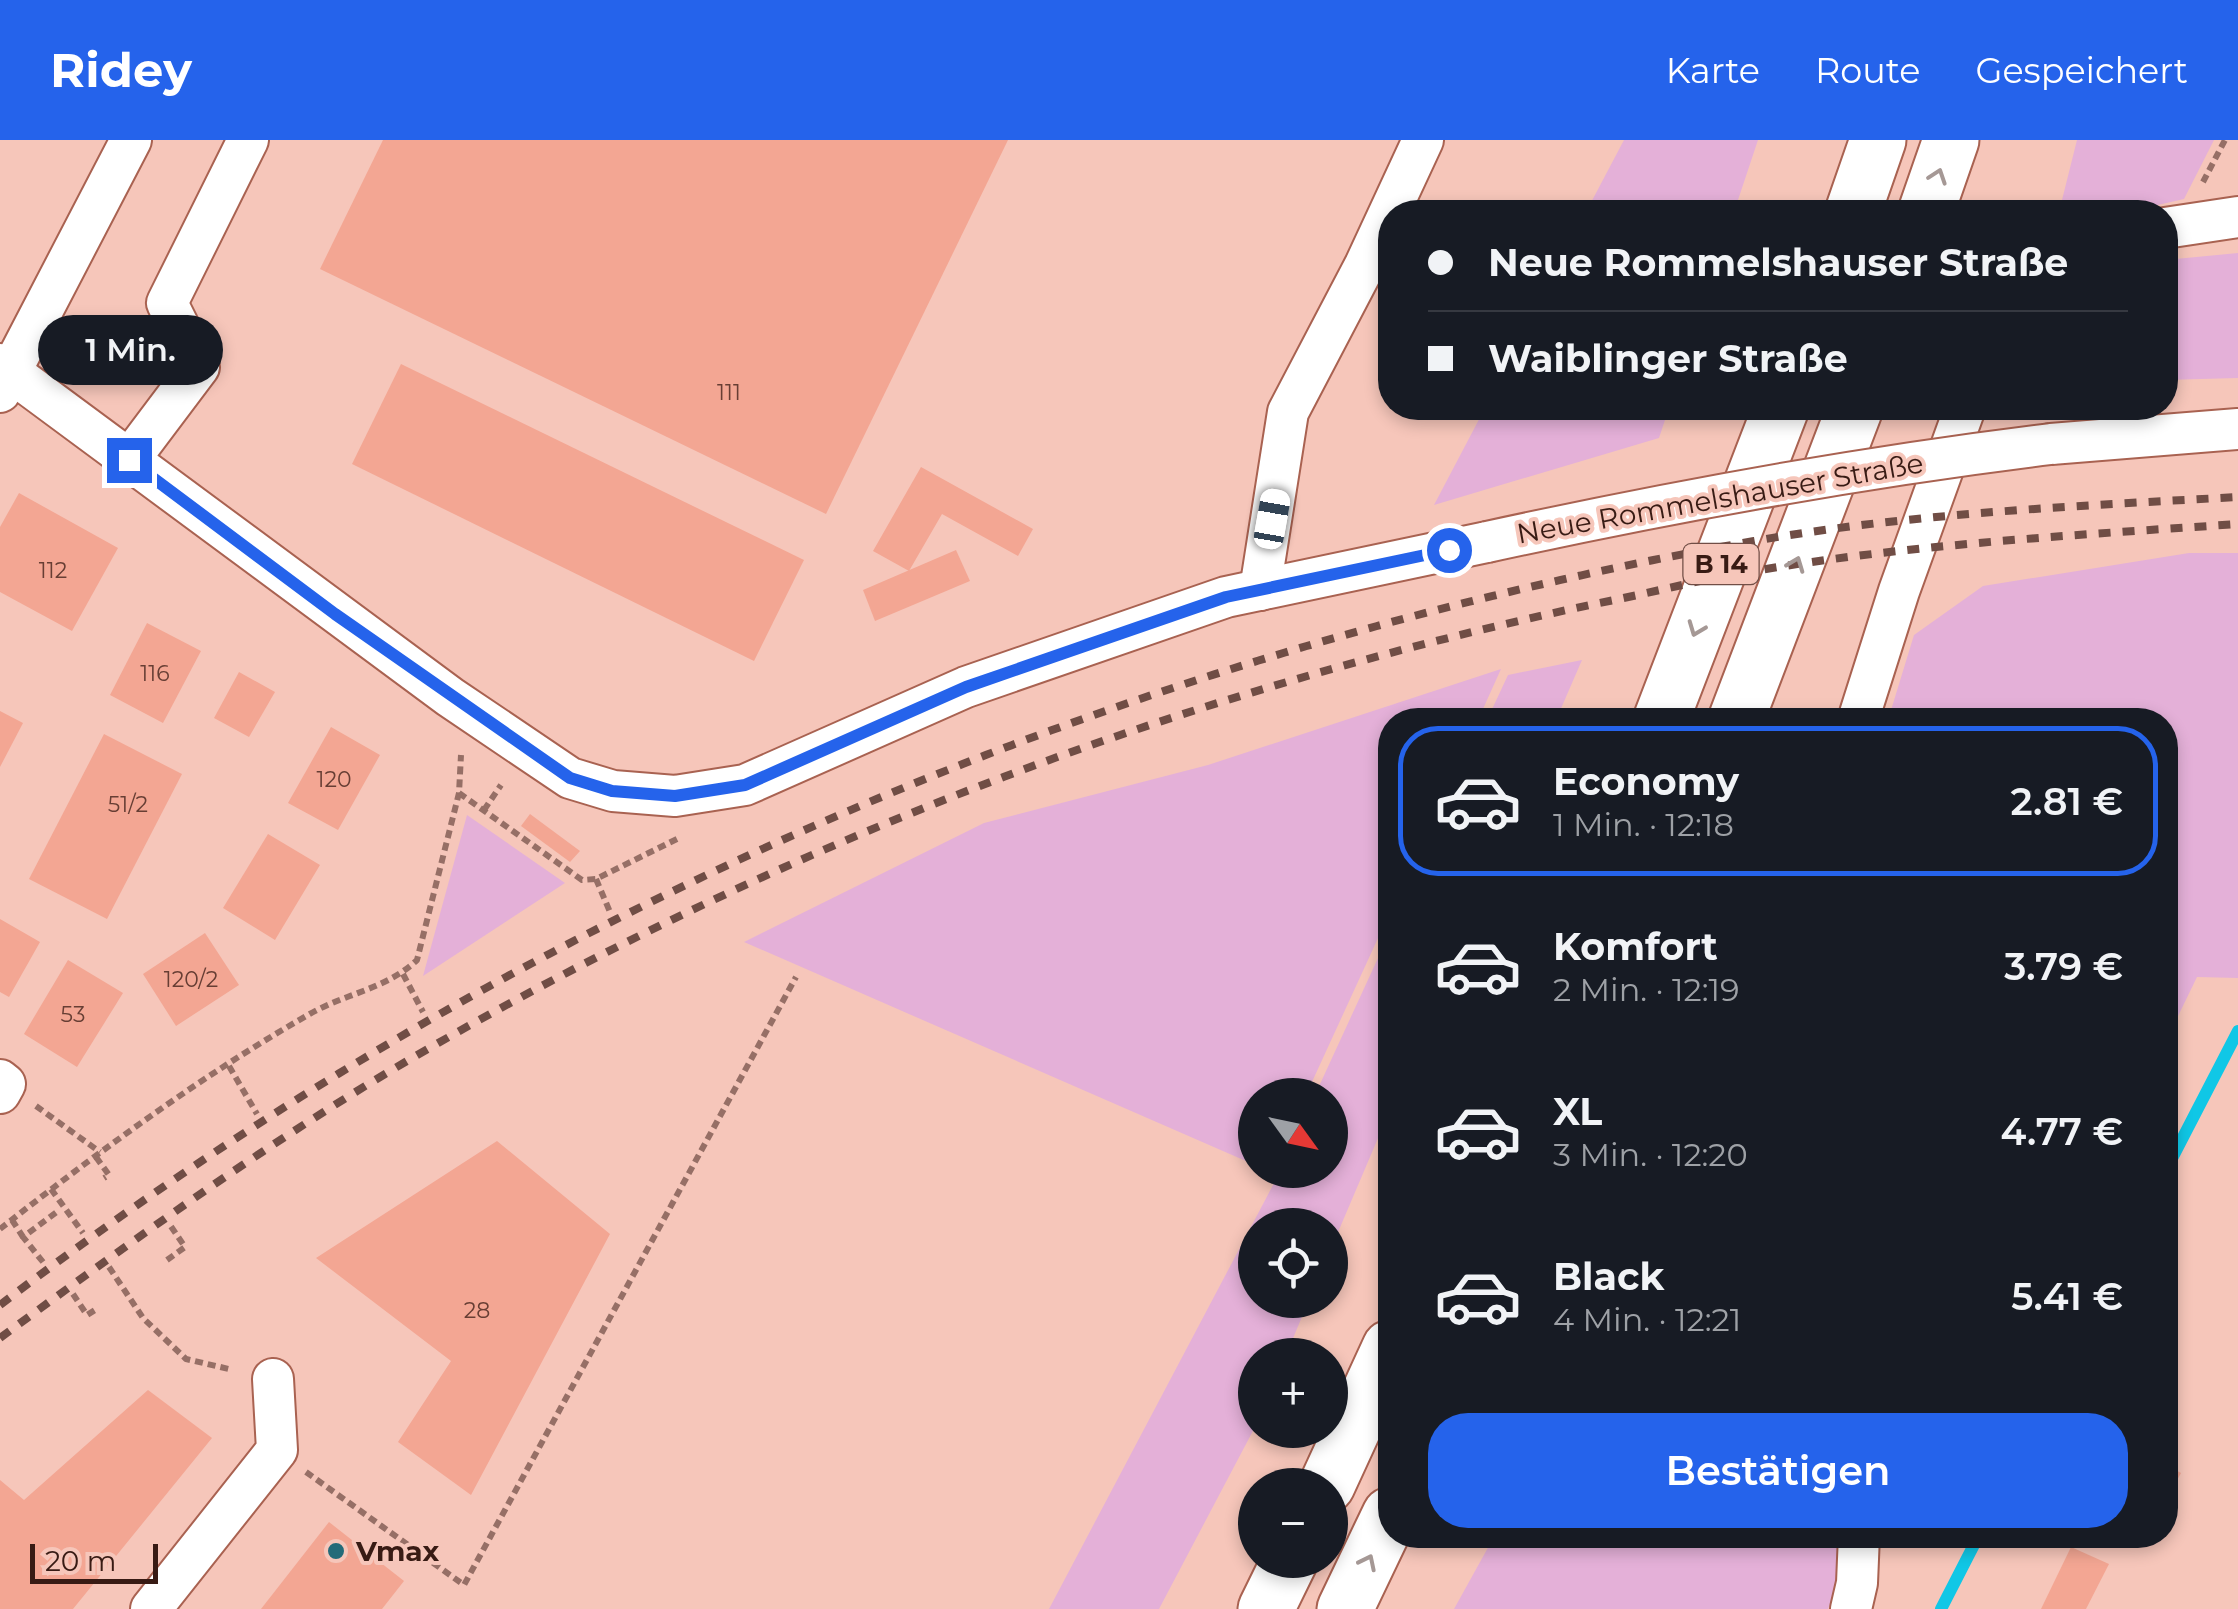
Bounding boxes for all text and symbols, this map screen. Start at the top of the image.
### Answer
text: Ridey [50,41,192,99]
text: Karte [1666,49,1760,92]
text: Route [1815,49,1920,92]
text: Gespeichert [1975,49,2188,92]
one-way arrow [1927,169,1947,186]
text: Neue Rommelshauser Straße [1488,239,2068,286]
callout: 1 Min. [36,315,222,385]
text: 1 Min. [85,330,176,369]
text: Waiblinger Straße [1488,335,1848,382]
house number: 111 [717,379,741,406]
route end [107,438,152,483]
street label: Neue Rommelshauser Straße [1514,445,1926,551]
car [1252,487,1292,551]
route start [1427,528,1472,573]
road number: B 14 [1684,544,1758,584]
one-way arrow [1785,556,1805,573]
house number: 112 [39,557,67,584]
one-way arrow [1688,620,1708,637]
house number: 116 [140,660,170,687]
icon: car [1433,756,1523,846]
text: Economy [1553,758,1739,805]
house number: 120 [317,766,351,793]
text: 2.81 € [2011,778,2123,825]
house number: 51/2 [108,791,148,818]
text: 1 Min. · 12:18 [1553,805,1734,844]
icon: car [1433,921,1523,1011]
text: Komfort [1553,923,1718,970]
text: 3.79 € [2004,943,2123,990]
house number: 120/2 [164,966,218,993]
text: 2 Min. · 12:19 [1553,970,1740,1009]
house number: 53 [61,1001,85,1028]
north arrow [1238,1078,1348,1188]
map controls [1238,1078,1348,1578]
icon: car [1433,1086,1523,1176]
text: XL [1553,1088,1602,1135]
text: 4.77 € [2000,1108,2123,1155]
text: 3 Min. · 12:20 [1553,1135,1748,1174]
button: locate [1238,1208,1348,1318]
icon: car [1433,1251,1523,1341]
text: Black [1553,1253,1664,1300]
text: 5.41 € [2011,1273,2123,1320]
house number: 28 [464,1297,490,1324]
text: 4 Min. · 12:21 [1553,1300,1741,1339]
button: + [1238,1338,1348,1448]
button: Bestätigen [1428,1413,2128,1528]
button: − [1238,1468,1348,1578]
place label: Vmax [355,1534,440,1568]
scale bar [30,1539,158,1584]
marker: Vmax [325,1540,347,1562]
text: 20 m [45,1544,116,1578]
one-way arrow [1355,1554,1375,1572]

